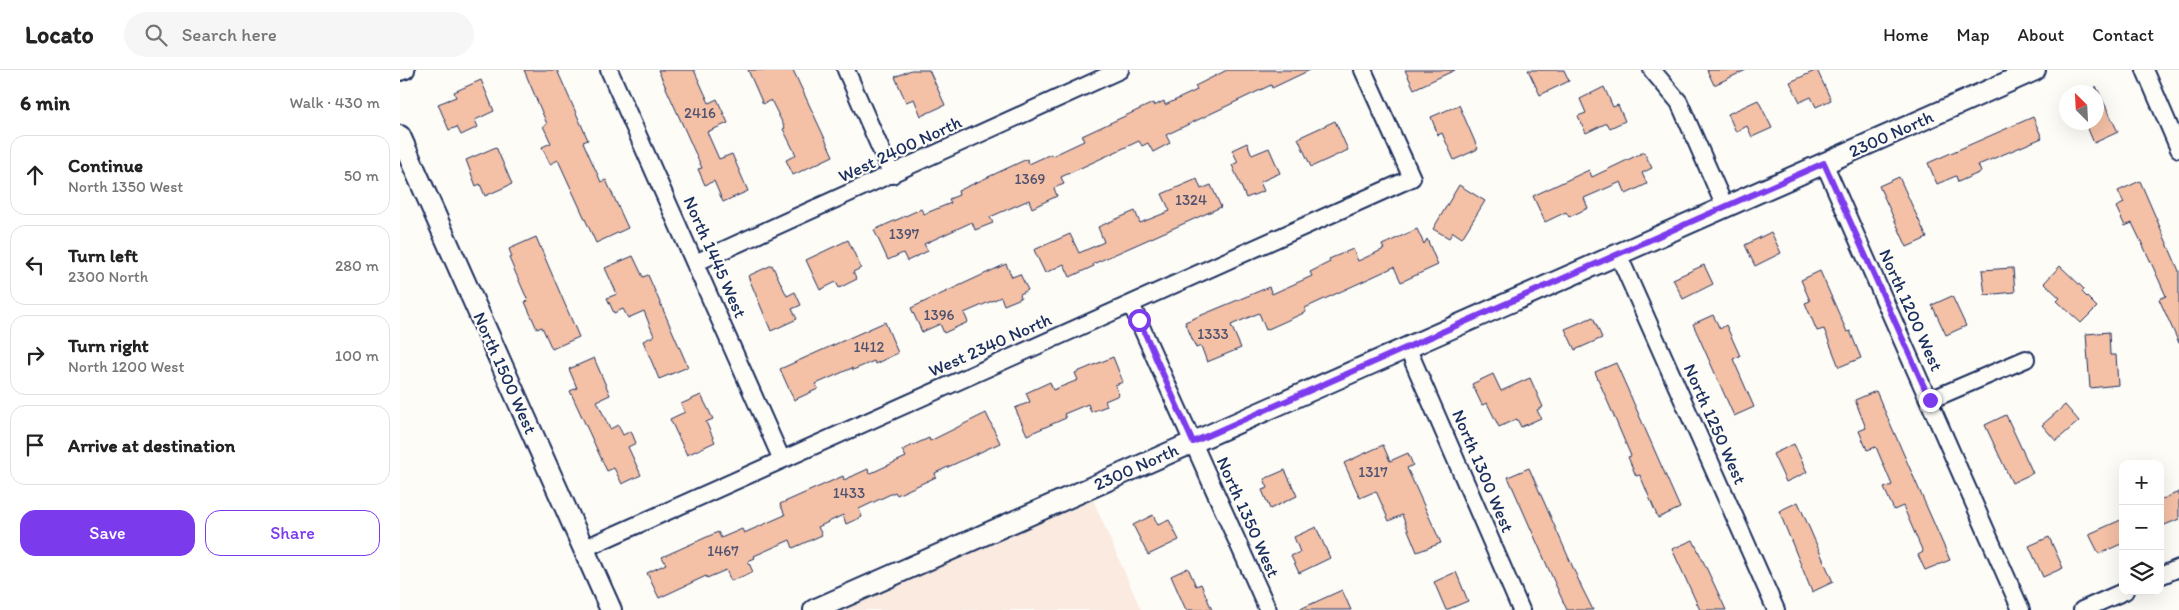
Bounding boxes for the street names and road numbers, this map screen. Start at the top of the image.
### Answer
street label: 2300 North [1845,105,1937,162]
street label: West 2400 North [835,111,966,187]
street label: North 1445 West [678,193,752,321]
street label: North 1200 West [1874,246,1948,375]
street label: West 2340 North [925,308,1055,382]
street label: North 1500 West [468,309,542,438]
street label: North 1250 West [1679,360,1751,488]
street label: North 1300 West [1447,406,1519,536]
street label: 2300 North [1090,438,1182,495]
street label: North 1350 West [1212,453,1285,581]

